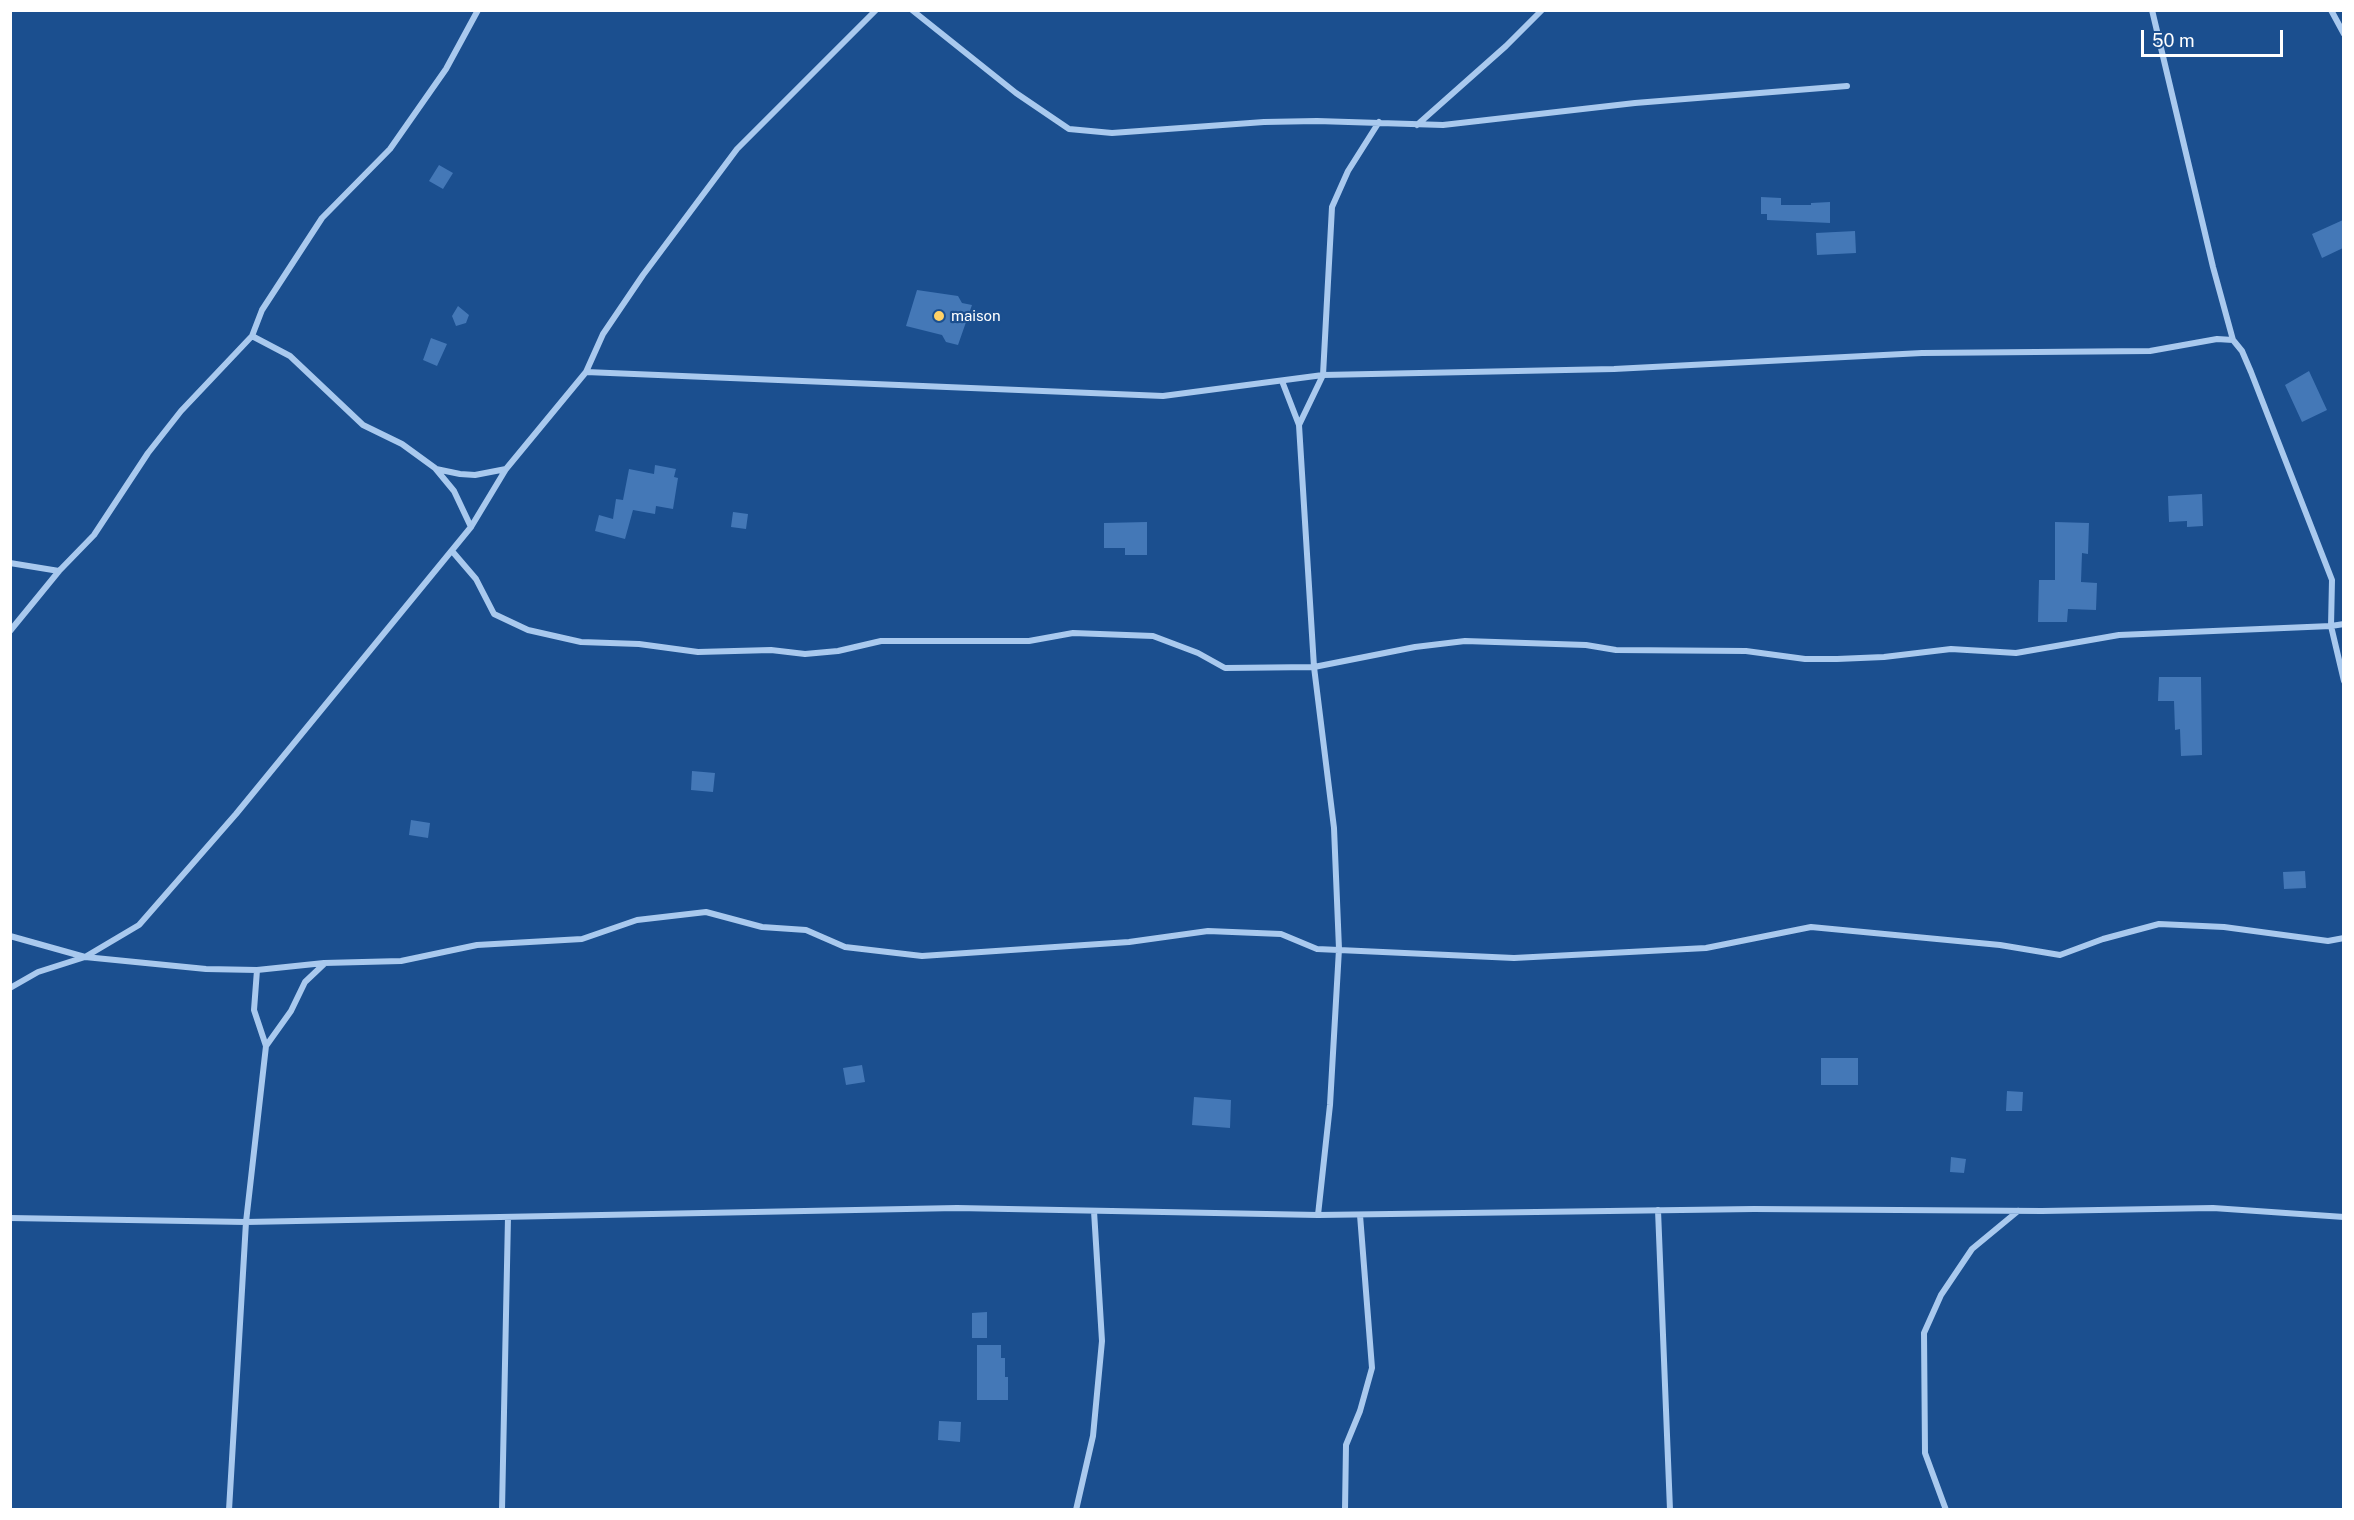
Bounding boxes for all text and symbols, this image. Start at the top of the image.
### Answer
scale bar [2144,18,2286,56]
text: 50 m [2152,30,2195,51]
place label: maison [951,307,1001,325]
marker: maison [932,309,946,323]

